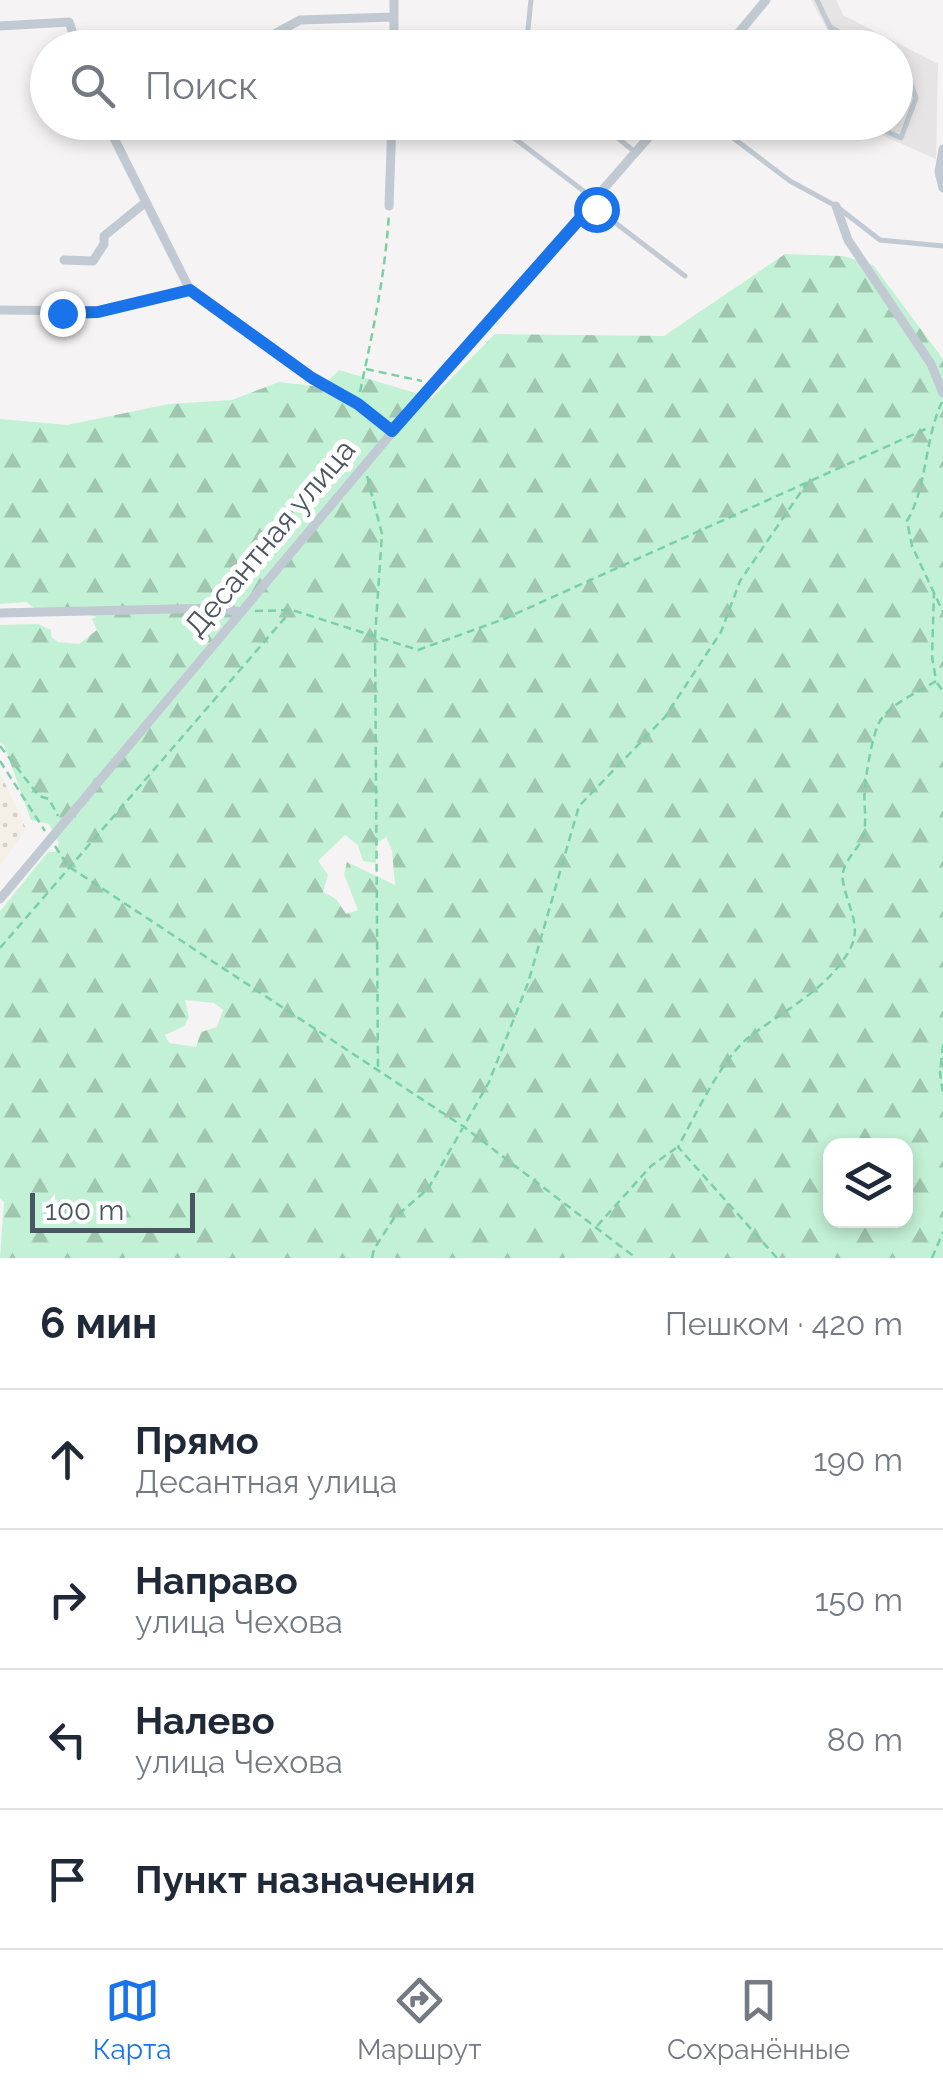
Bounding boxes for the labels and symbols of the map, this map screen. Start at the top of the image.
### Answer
route start [574,187,620,233]
route end [40,291,86,337]
street label: Десантная улица [177,432,362,643]
scale bar [30,1188,195,1232]

